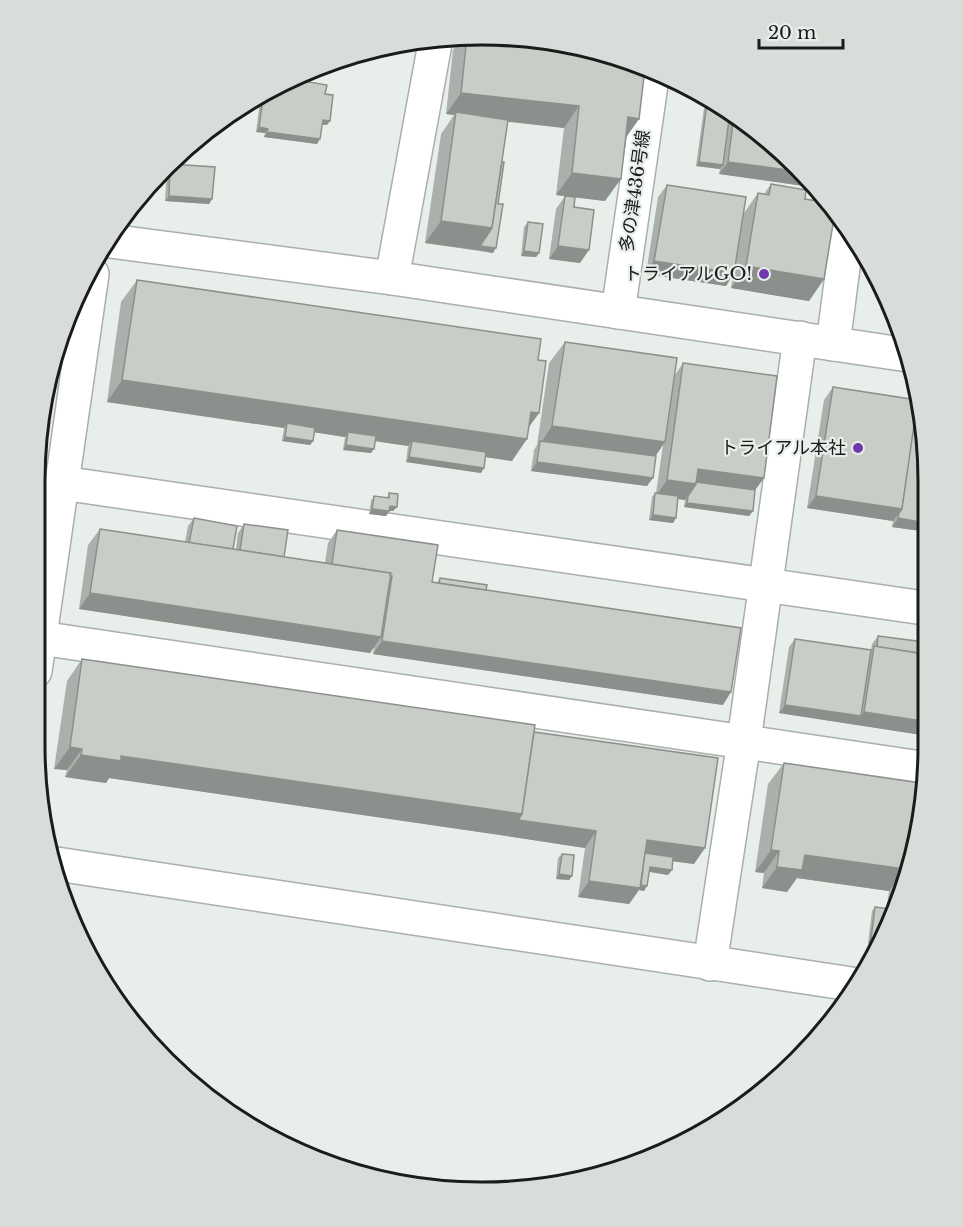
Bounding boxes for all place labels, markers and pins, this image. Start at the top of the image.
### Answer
place label: トライアルGO! [624,263,752,285]
marker: トライアルGO! [757,267,771,281]
place label: トライアル本社 [720,437,846,459]
marker: トライアル本社 [851,441,865,455]

